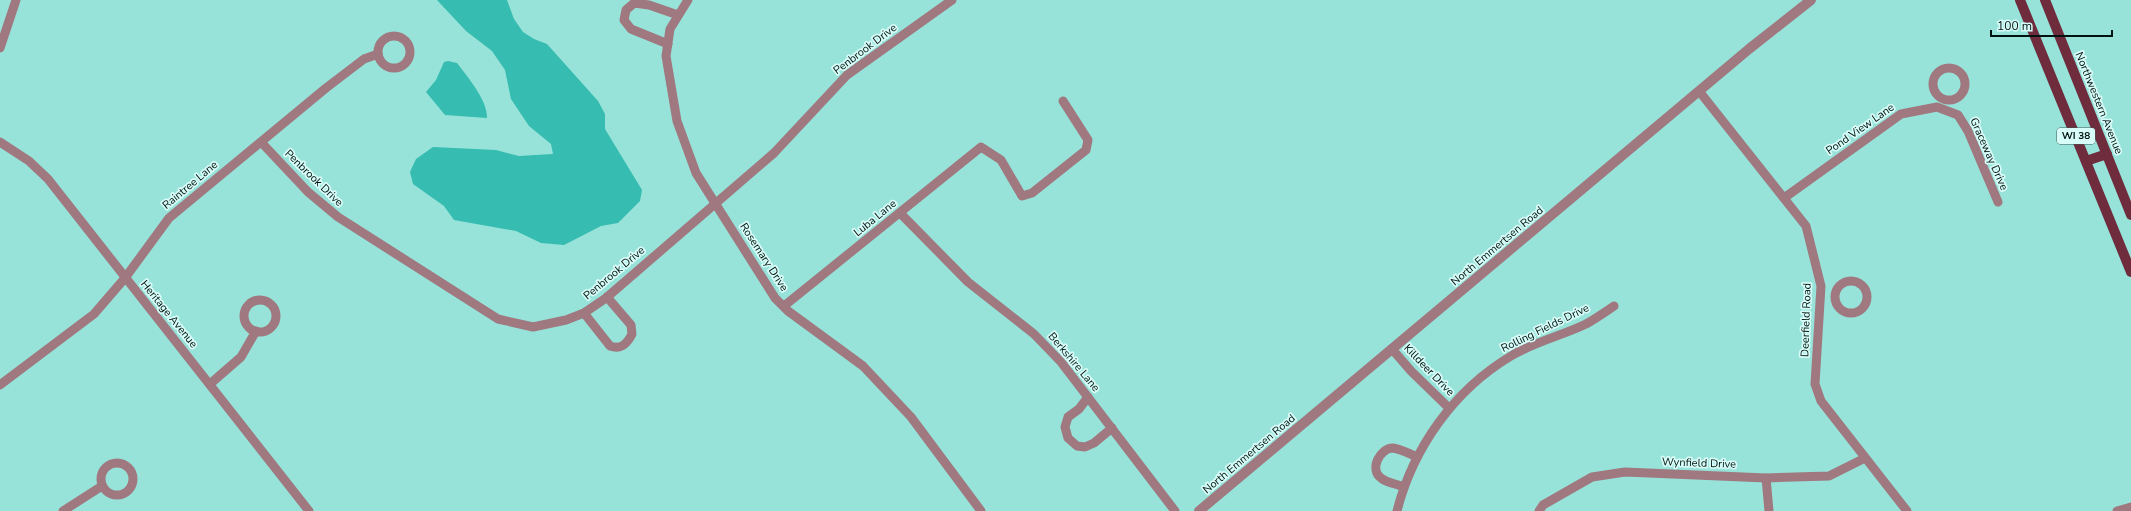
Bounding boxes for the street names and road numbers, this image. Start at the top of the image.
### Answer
street label: Penbrook Drive [830,20,900,78]
street label: Northwestern Avenue [2072,50,2126,156]
street label: Pond View Lane [1823,100,1897,158]
street label: Graceway Drive [1966,115,2012,193]
road number: WI 38 [2057,128,2095,144]
street label: Penbrook Drive [282,146,347,210]
street label: Raintree Lane [159,157,221,213]
street label: Luba Lane [850,196,900,240]
street label: North Emmertsen Road [1448,203,1546,289]
street label: Rosemary Drive [736,220,792,294]
street label: Penbrook Drive [580,243,648,303]
street label: Heritage Avenue [137,277,201,351]
street label: Deerfield Road [1797,283,1815,357]
street label: Rolling Fields Drive [1498,300,1592,356]
street label: Berkshire Lane [1045,329,1103,395]
street label: Killdeer Drive [1400,341,1458,399]
street label: North Emmertsen Road [1200,411,1298,497]
street label: Wynfield Drive [1662,454,1737,472]

